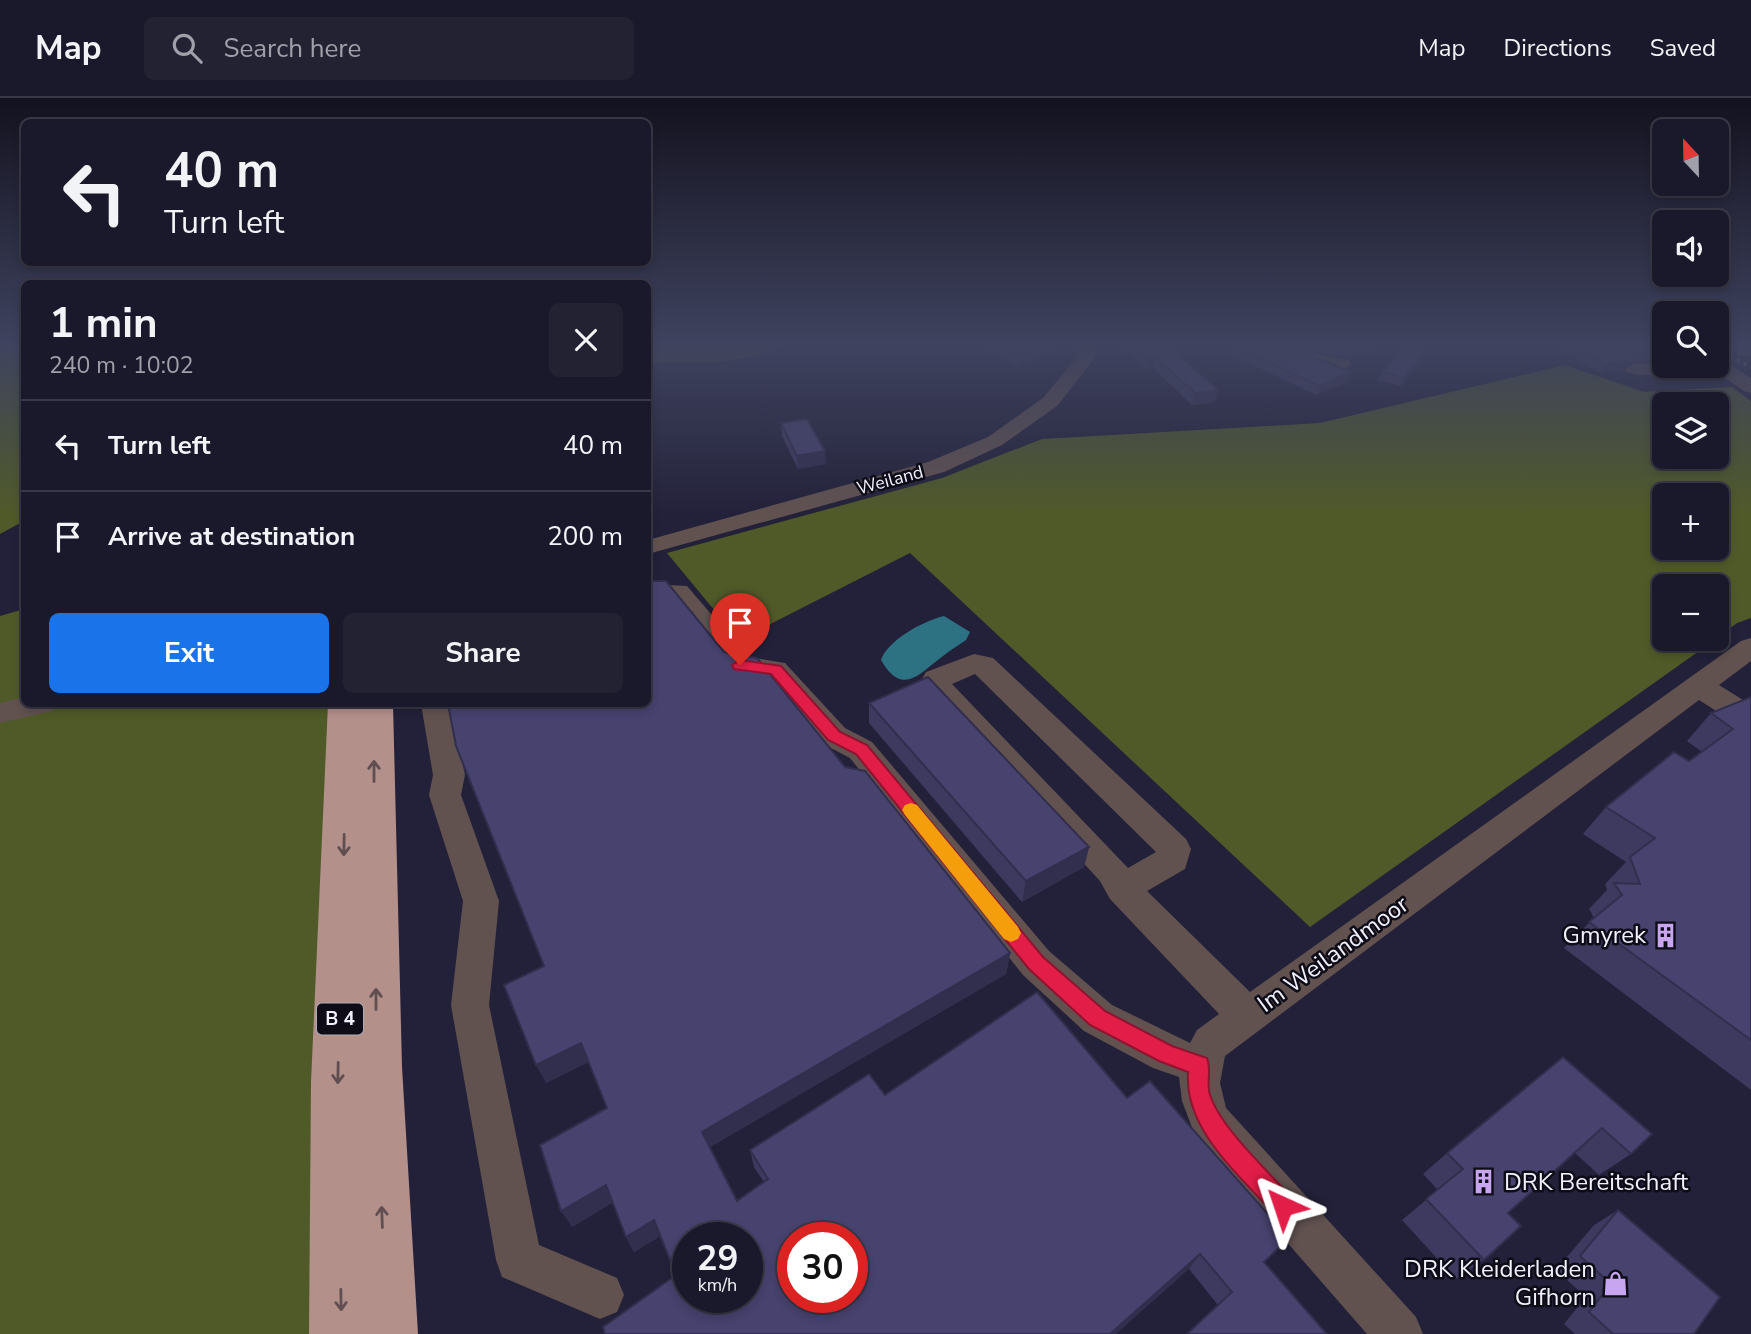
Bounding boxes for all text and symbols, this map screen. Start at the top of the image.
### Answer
search box [144,17,634,80]
text: Map [35,26,102,71]
icon: search [168,29,206,67]
text: Search here [224,31,361,66]
text: Map [1418,32,1465,64]
text: Directions [1503,32,1612,64]
text: Saved [1650,32,1716,64]
north arrow [1652,119,1729,196]
map controls [1652,119,1729,651]
text: 40 m [164,137,279,204]
icon: left [49,147,140,238]
text: Turn left [164,201,284,244]
button: sound [1652,210,1729,287]
text: 1 min [49,295,158,352]
button: search [1652,301,1729,378]
button: close [549,303,623,377]
text: 240 m · 10:02 [49,350,194,381]
button: layers [1652,392,1729,469]
icon: left [49,427,87,465]
text: Turn left [108,428,211,463]
text: 40 m [563,428,623,463]
street label: Weiland [854,460,926,500]
button: + [1652,483,1729,560]
icon: arrive [49,518,87,556]
text: Arrive at destination [108,519,355,554]
text: 200 m [547,519,623,554]
button: − [1652,574,1729,651]
pin [710,593,770,665]
icon: arrive [721,604,759,642]
button: Exit [49,613,329,693]
button: Share [343,613,623,693]
one-way arrow [367,760,381,783]
one-way arrow [337,833,350,856]
street label: Im Weilandmoor [1251,888,1415,1020]
place label: Gmyrek [1563,919,1647,951]
building icon: Gmyrek [1652,921,1680,949]
one-way arrow [369,988,383,1011]
road number: B 4 [317,1004,363,1035]
one-way arrow [332,1061,345,1084]
place label: DRK Bereitschaft [1504,1166,1689,1198]
building icon: DRK Bereitschaft [1470,1168,1498,1196]
position arrow [1246,1169,1320,1243]
one-way arrow [375,1206,388,1229]
speed limit sign: 30 [777,1222,868,1313]
text: 29 [696,1235,739,1282]
place label: DRK Kleiderladen Gifhorn [1404,1253,1595,1313]
shop icon: DRK Kleiderladen Gifhorn [1601,1269,1629,1297]
text: km/h [698,1273,737,1297]
one-way arrow [334,1288,348,1311]

